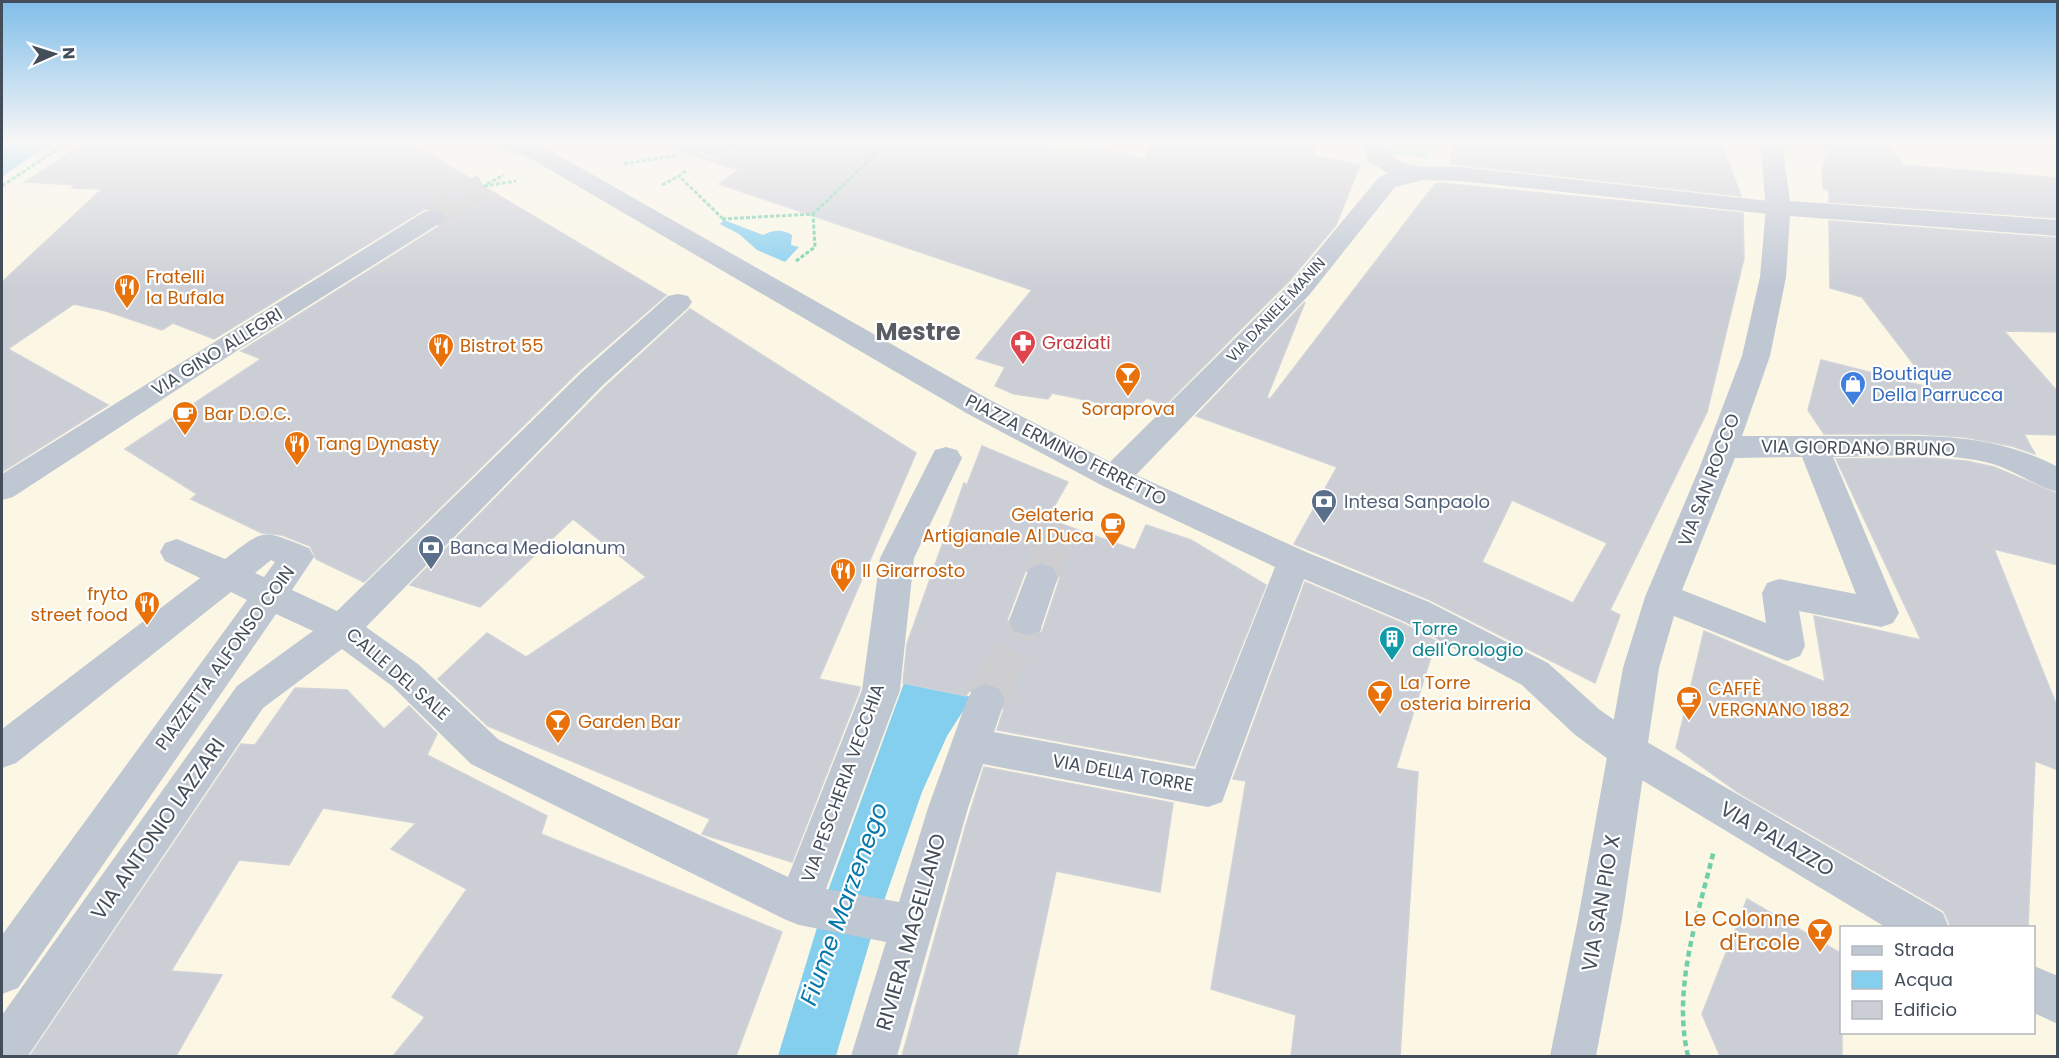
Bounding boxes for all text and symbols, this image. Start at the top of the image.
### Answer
north arrow [24,24,84,84]
text: N [57,47,80,60]
street label: VIA DANIELE MANIN [1221,253,1330,367]
place label: Fratelli la Bufala [146,264,225,310]
restaurant icon: Fratelli la Bufala [112,272,142,310]
street label: VIA GINO ALLEGRI [147,301,287,402]
district label: Mestre [875,315,961,348]
pharmacy icon: Graziati [1008,328,1038,366]
place label: Graziati [1042,330,1111,355]
restaurant icon: Bistrot 55 [426,331,456,369]
place label: Bistrot 55 [460,333,544,358]
bar icon: Soraprova [1113,360,1143,398]
place label: Boutique Della Parrucca [1872,361,2003,407]
shop icon: Boutique Della Parrucca [1838,369,1868,407]
street label: PIAZZA ERMINIO FERRETTO [961,388,1171,511]
place label: Soraprova [1081,396,1175,421]
cafe icon: Bar D.O.C. [170,399,200,437]
place label: Bar D.O.C. [204,401,291,426]
street label: VIA SAN ROCCO [1672,410,1745,550]
restaurant icon: Tang Dynasty [282,429,312,467]
place label: Tang Dynasty [316,431,439,456]
street label: VIA GIORDANO BRUNO [1761,433,1955,462]
bank icon: Intesa Sanpaolo [1309,487,1339,525]
place label: Intesa Sanpaolo [1344,489,1490,514]
place label: Gelateria Artigianale Al Duca [923,502,1094,548]
cafe icon: Gelateria Artigianale Al Duca [1098,510,1128,548]
bank icon: Banca Mediolanum [416,533,446,571]
place label: Banca Mediolanum [450,535,626,560]
restaurant icon: Il Girarrosto [828,556,858,594]
place label: Il Girarrosto [862,558,965,583]
street label: PIAZZETTA ALFONSO COIN [149,560,300,755]
place label: fryto street food [31,581,128,627]
restaurant icon: fryto street food [132,589,162,627]
place label: Torre dell'Orologio [1412,616,1524,662]
street label: CALLE DEL SALE [341,622,456,726]
building icon: Torre dell'Orologio [1377,624,1407,662]
place label: La Torre osteria birreria [1400,670,1531,716]
place label: CAFFÈ VERGNANO 1882 [1708,676,1850,722]
bar icon: La Torre osteria birreria [1365,678,1395,716]
street label: VIA PESCHERIA VECCHIA [795,680,890,886]
cafe icon: CAFFÈ VERGNANO 1882 [1674,684,1704,722]
bar icon: Garden Bar [543,707,573,745]
place label: Garden Bar [578,709,681,734]
street label: VIA ANTONIO LAZZARI [84,732,231,925]
street label: VIA DELLA TORRE [1051,748,1196,797]
street label: VIA PALAZZO [1715,794,1840,883]
water label: Fiume Marzenego [792,798,896,1010]
street label: RIVIERA MAGELLANO [869,830,953,1034]
street label: VIA SAN PIO X [1574,832,1627,974]
place label: Le Colonne d'Ercole [1684,904,1800,957]
bar icon: Le Colonne d'Ercole [1805,916,1835,954]
legend [1840,926,2035,1034]
text: Strada [1894,937,1954,962]
text: Acqua [1894,967,1953,992]
text: Edificio [1894,997,1957,1022]

